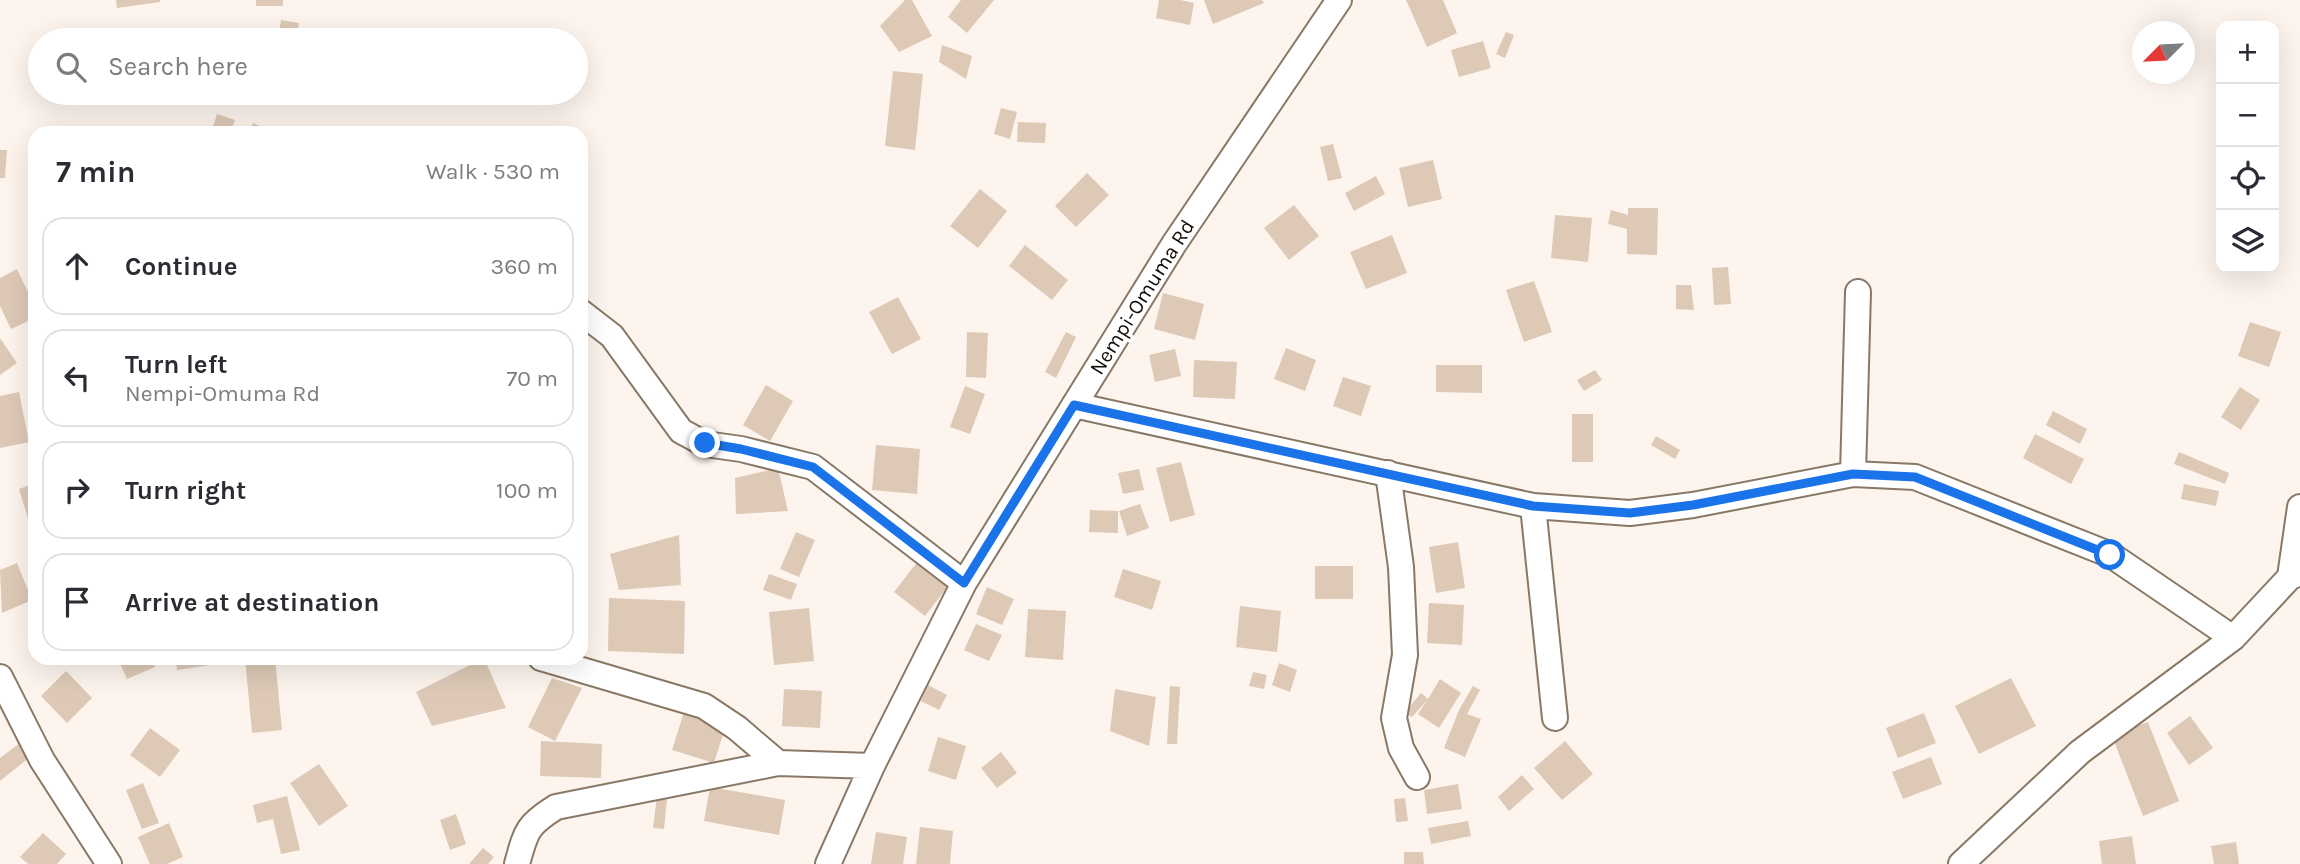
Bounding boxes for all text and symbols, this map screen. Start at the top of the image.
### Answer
north arrow [2132,21,2195,84]
map controls [2216,21,2279,273]
button: + [2216,21,2279,84]
search box [28,28,588,105]
icon: search [52,48,90,86]
text: Search here [108,51,248,82]
button: − [2216,84,2279,147]
button: locate [2216,147,2279,210]
text: 7 min [56,154,136,190]
text: Walk · 530 m [426,158,560,185]
button: layers [2216,210,2279,273]
street label: Nempi-Omuma Rd [1085,215,1199,379]
icon: ahead [58,247,96,285]
text: Continue [125,251,237,282]
text: 360 m [491,253,558,280]
text: Turn left [125,349,227,380]
icon: left [58,359,96,397]
text: 70 m [507,365,558,392]
text: Nempi-Omuma Rd [125,380,320,407]
route end [689,427,720,458]
icon: right [58,471,96,509]
text: Turn right [125,475,246,506]
text: 100 m [496,477,558,504]
route start [2094,539,2125,570]
icon: arrive [58,583,96,621]
text: Arrive at destination [125,587,379,618]

